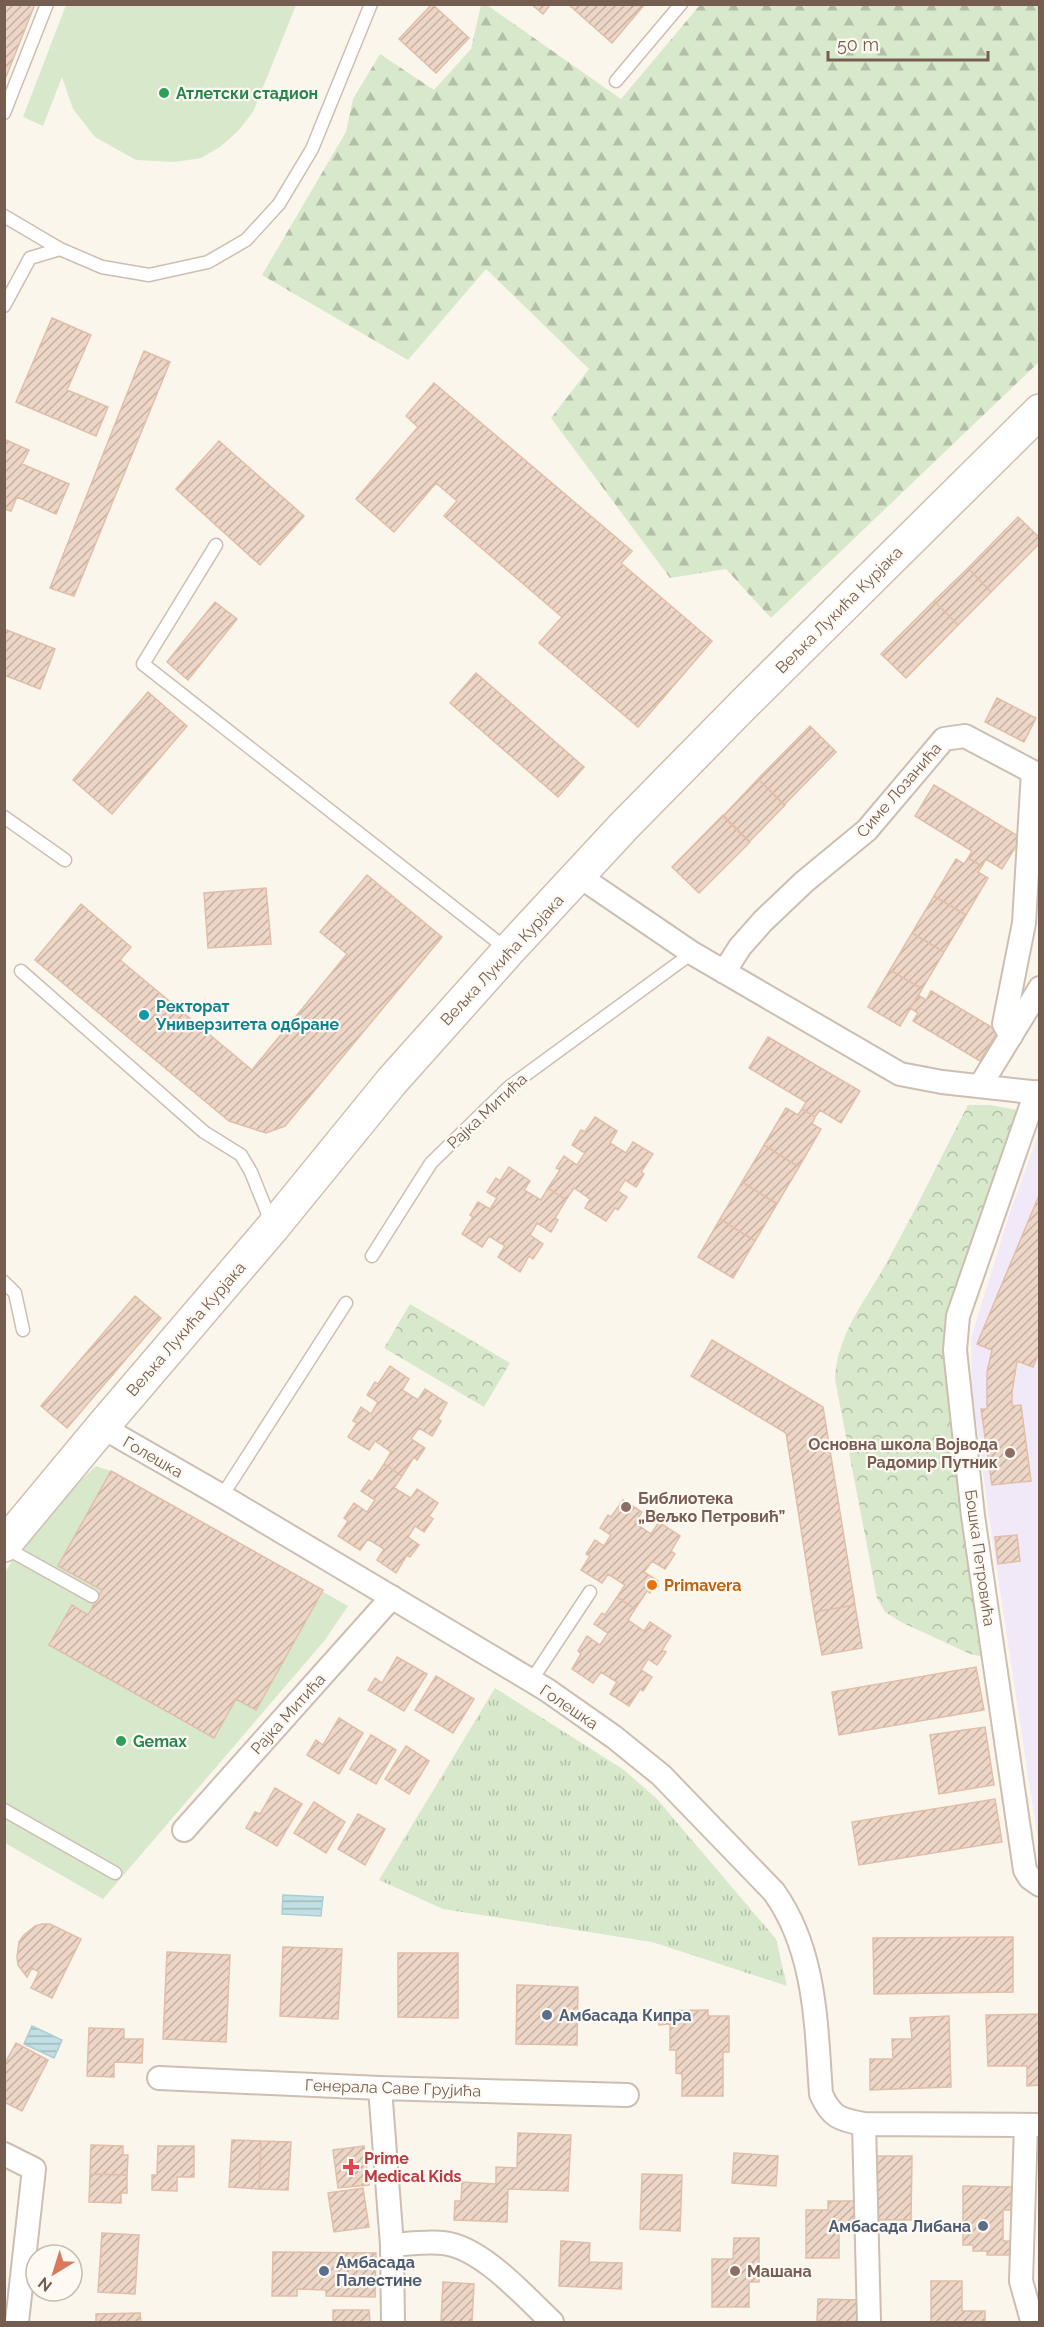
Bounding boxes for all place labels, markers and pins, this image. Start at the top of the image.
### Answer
place label: Атлетски стадион [176,84,318,103]
marker: Атлетски стадион [157,86,171,100]
place label: Ректорат Универзитета одбране [155,997,339,1034]
marker: Ректорат Универзитета одбране [137,1008,151,1022]
place label: Основна школа Војвода Радомир Путник [808,1435,998,1472]
marker: Основна школа Војвода Радомир Путник [1003,1446,1017,1460]
place label: Библиотека „Вељко Петровић” [638,1489,785,1526]
marker: Библиотека „Вељко Петровић” [619,1500,633,1514]
place label: Primavera [664,1576,741,1595]
marker: Primavera [645,1578,659,1592]
place label: Gemax [133,1732,187,1751]
marker: Gemax [114,1734,128,1748]
place label: Амбасада Кипра [559,2006,692,2025]
marker: Амбасада Кипра [540,2008,554,2022]
place label: Prime Medical Kids [364,2149,461,2186]
marker: Prime Medical Kids [342,2158,360,2176]
place label: Амбасада Либана [829,2217,971,2236]
marker: Амбасада Либана [976,2219,990,2233]
place label: Амбасада Палестине [336,2253,422,2290]
place label: Машана [747,2262,812,2281]
marker: Амбасада Палестине [317,2264,331,2278]
marker: Машана [728,2264,742,2278]

